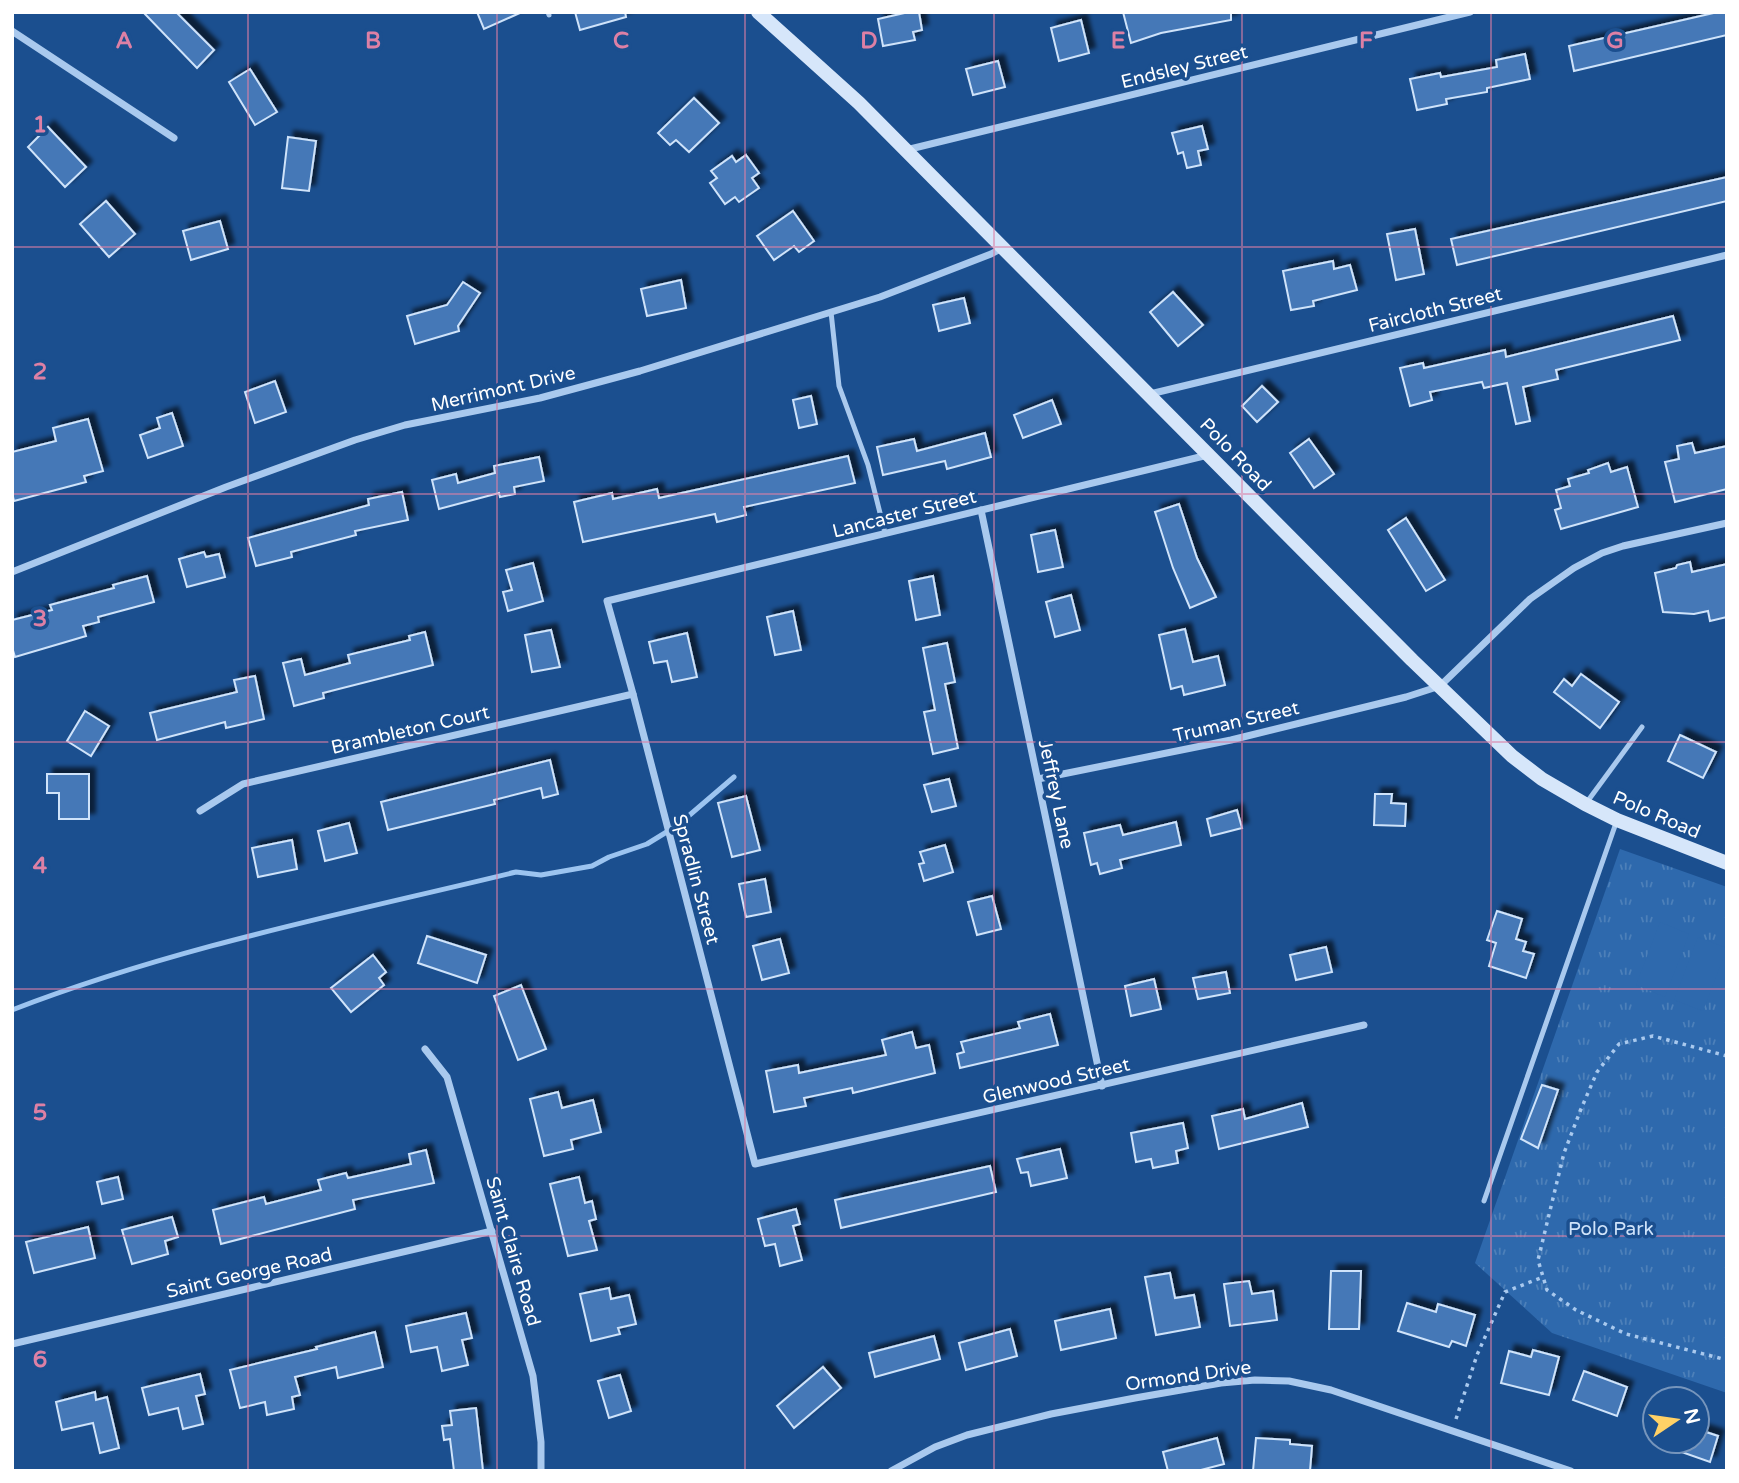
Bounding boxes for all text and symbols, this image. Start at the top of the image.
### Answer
text: A [115,27,133,55]
text: B [365,27,381,55]
text: C [613,27,629,55]
text: D [860,27,878,55]
text: F [1359,27,1373,55]
text: G [1606,27,1624,55]
street label: Endsley Street [1118,39,1250,93]
text: 1 [33,111,47,139]
street label: Faircloth Street [1366,283,1504,337]
text: 2 [33,358,47,386]
street label: Merrimont Drive [429,362,578,416]
street label: Polo Road [1195,414,1276,496]
street label: Lancaster Street [830,485,978,542]
text: 3 [33,605,47,633]
street label: Truman Street [1171,697,1301,747]
street label: Brambleton Court [329,701,491,759]
street label: Jeffrey Lane [1034,738,1078,851]
street label: Polo Road [1609,787,1704,843]
street label: Spradlin Street [668,812,724,947]
text: 4 [33,852,48,880]
street label: Glenwood Street [980,1053,1132,1109]
text: 5 [33,1099,47,1127]
street label: Saint Claire Road [481,1174,545,1329]
park label: Polo Park [1568,1218,1654,1240]
street label: Saint George Road [164,1243,334,1303]
text: 6 [33,1346,47,1374]
street label: Ormond Drive [1124,1356,1252,1396]
north arrow [1641,1385,1711,1455]
text: N [1679,1406,1704,1426]

